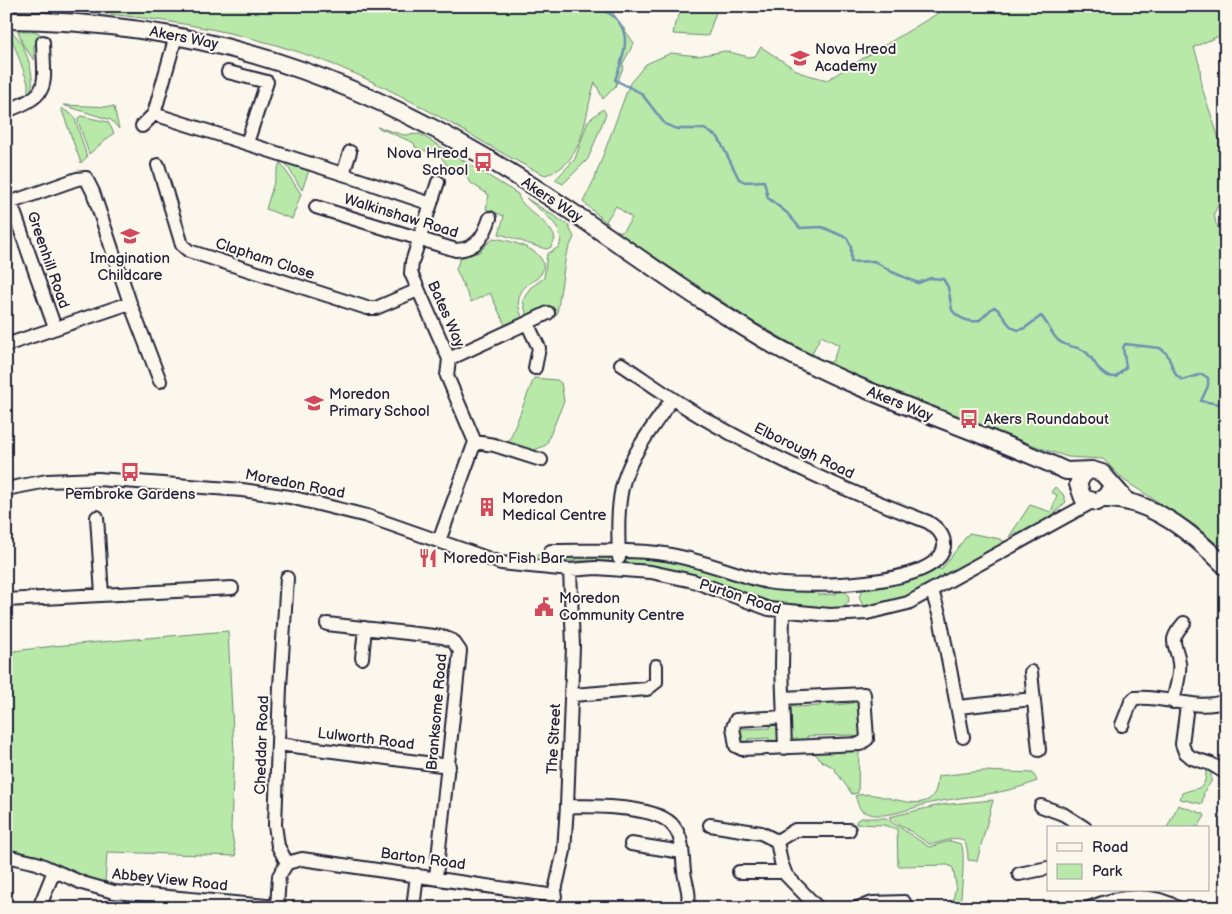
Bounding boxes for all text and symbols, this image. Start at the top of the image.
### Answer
street label: Akers Way [148,22,220,54]
place label: Nova Hreod Academy [815,40,896,76]
school or university icon: Nova Hreod Academy [789,47,811,69]
place label: Nova Hreod School [387,144,468,180]
bus stop icon: Nova Hreod School [472,151,494,173]
street label: Akers Way [518,173,587,227]
street label: Walkinshaw Road [342,190,460,242]
street label: Greenhill Road [23,209,73,311]
school or university icon: Imagination Childcare [119,225,141,247]
street label: Clapham Close [213,234,317,284]
place label: Imagination Childcare [90,249,170,285]
street label: Bates Way [423,278,469,350]
street label: Akers Way [864,382,936,426]
place label: Moredon Primary School [329,385,430,421]
school or university icon: Moredon Primary School [303,392,325,414]
bus stop icon: Akers Roundabout [958,408,980,430]
place label: Akers Roundabout [984,410,1109,429]
street label: Elborough Road [751,419,857,483]
bus stop icon: Pembroke Gardens [119,461,141,483]
street label: Moredon Road [243,465,347,503]
place label: Pembroke Gardens [65,485,196,504]
place label: Moredon Medical Centre [502,489,607,525]
building icon: Moredon Medical Centre [476,496,498,518]
restaurant icon: Moredon Fish Bar [417,547,439,569]
place label: Moredon Fish Bar [443,549,565,568]
street label: Purton Road [697,575,783,619]
place label: Moredon Community Centre [559,589,684,625]
public building icon: Moredon Community Centre [533,596,555,618]
street label: Branksome Road [422,653,452,771]
street label: Cheddar Road [251,695,273,795]
street label: The Street [543,703,565,775]
street label: Lulworth Road [316,724,416,754]
legend [1047,826,1210,892]
text: Road [1092,838,1128,857]
street label: Barton Road [379,844,467,874]
text: Park [1092,862,1123,881]
street label: Abbey View Road [111,864,229,896]

